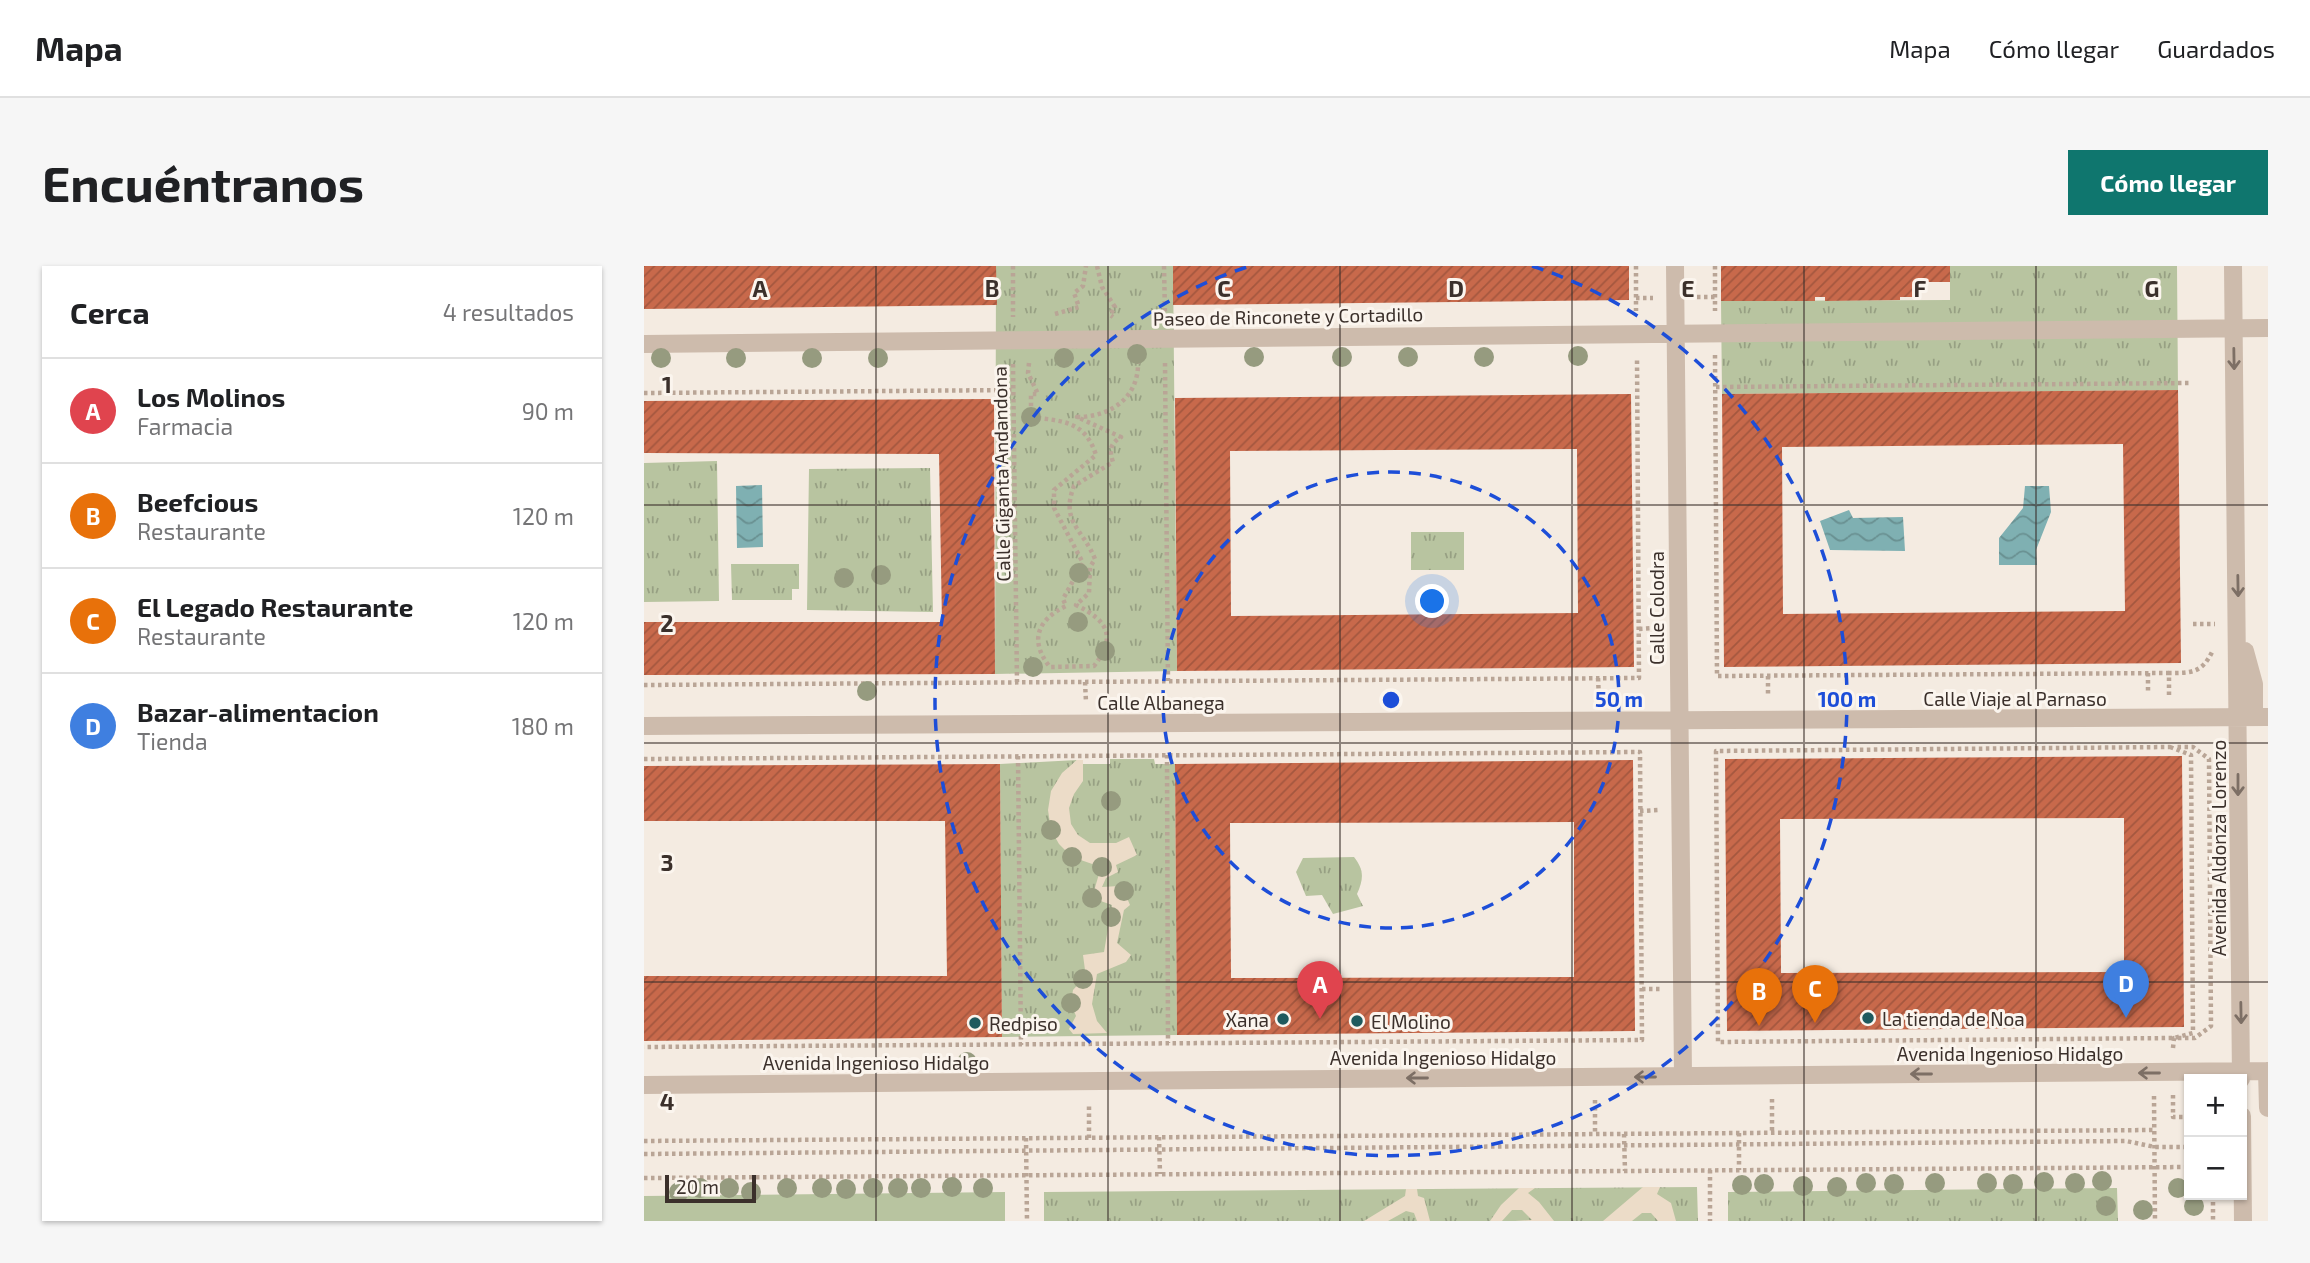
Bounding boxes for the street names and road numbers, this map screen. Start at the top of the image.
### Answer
street label: Paseo de Rinconete y Cortadillo [1153,302,1423,330]
street label: Calle Giganta Andandona [988,366,1014,582]
street label: Calle Colodra [1645,551,1668,665]
street label: Calle Viaje al Parnaso [1923,687,2107,710]
street label: Calle Albanega [1097,691,1225,714]
street label: Avenida Aldonza Lorenzo [2207,740,2230,956]
street label: Avenida Ingenioso Hidalgo [1897,1042,2123,1065]
street label: Avenida Ingenioso Hidalgo [1330,1046,1556,1069]
street label: Avenida Ingenioso Hidalgo [763,1051,989,1074]

